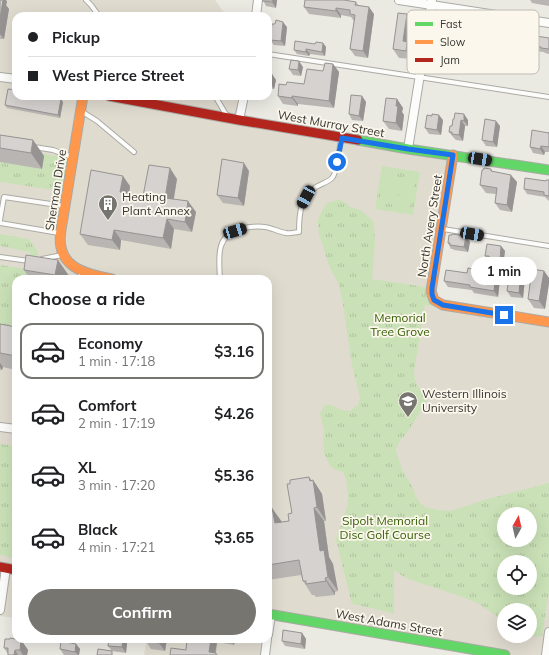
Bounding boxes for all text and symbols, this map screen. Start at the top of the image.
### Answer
legend [407,10,539,74]
text: Fast [440,17,462,31]
text: Pickup [52,28,100,47]
text: Slow [440,35,466,49]
text: Jam [440,53,460,67]
text: West Pierce Street [52,66,184,85]
street label: West Murray Street [277,107,386,140]
street label: Sherman Drive [42,148,69,232]
car [467,151,493,167]
route start [328,153,346,171]
street label: North Avery Street [414,174,445,278]
car [295,184,317,210]
place label: Heating Plant Annex [122,189,191,218]
building icon: Heating Plant Annex [97,193,119,221]
car [222,222,248,240]
car [459,226,485,242]
callout: 1 min [471,257,537,285]
text: 1 min [487,263,521,279]
text: Choose a ride [28,287,145,310]
route end [495,306,513,324]
park label: Memorial Tree Grove [370,310,430,339]
icon: car [30,333,66,369]
text: Economy [78,334,143,353]
text: $3.16 [214,342,254,361]
text: 1 min · 17:18 [78,353,155,369]
place label: Western Illinois University [422,386,507,415]
school or university icon: Western Illinois University [397,390,419,418]
icon: car [30,395,66,431]
text: Comfort [78,396,136,415]
text: $4.26 [214,404,254,423]
text: 2 min · 17:19 [78,415,155,431]
icon: car [30,457,66,493]
text: XL [78,458,96,477]
text: $5.36 [214,466,254,485]
text: 3 min · 17:20 [78,477,155,493]
north arrow [497,507,537,547]
map controls [497,507,537,643]
park label: Sipolt Memorial Disc Golf Course [340,513,430,542]
icon: car [30,519,66,555]
text: Black [78,520,117,539]
text: $3.65 [214,528,254,547]
text: 4 min · 17:21 [78,539,155,555]
button: locate [497,555,537,595]
button: Confirm [28,589,256,635]
button: layers [497,603,537,643]
street label: West Adams Street [334,606,444,639]

